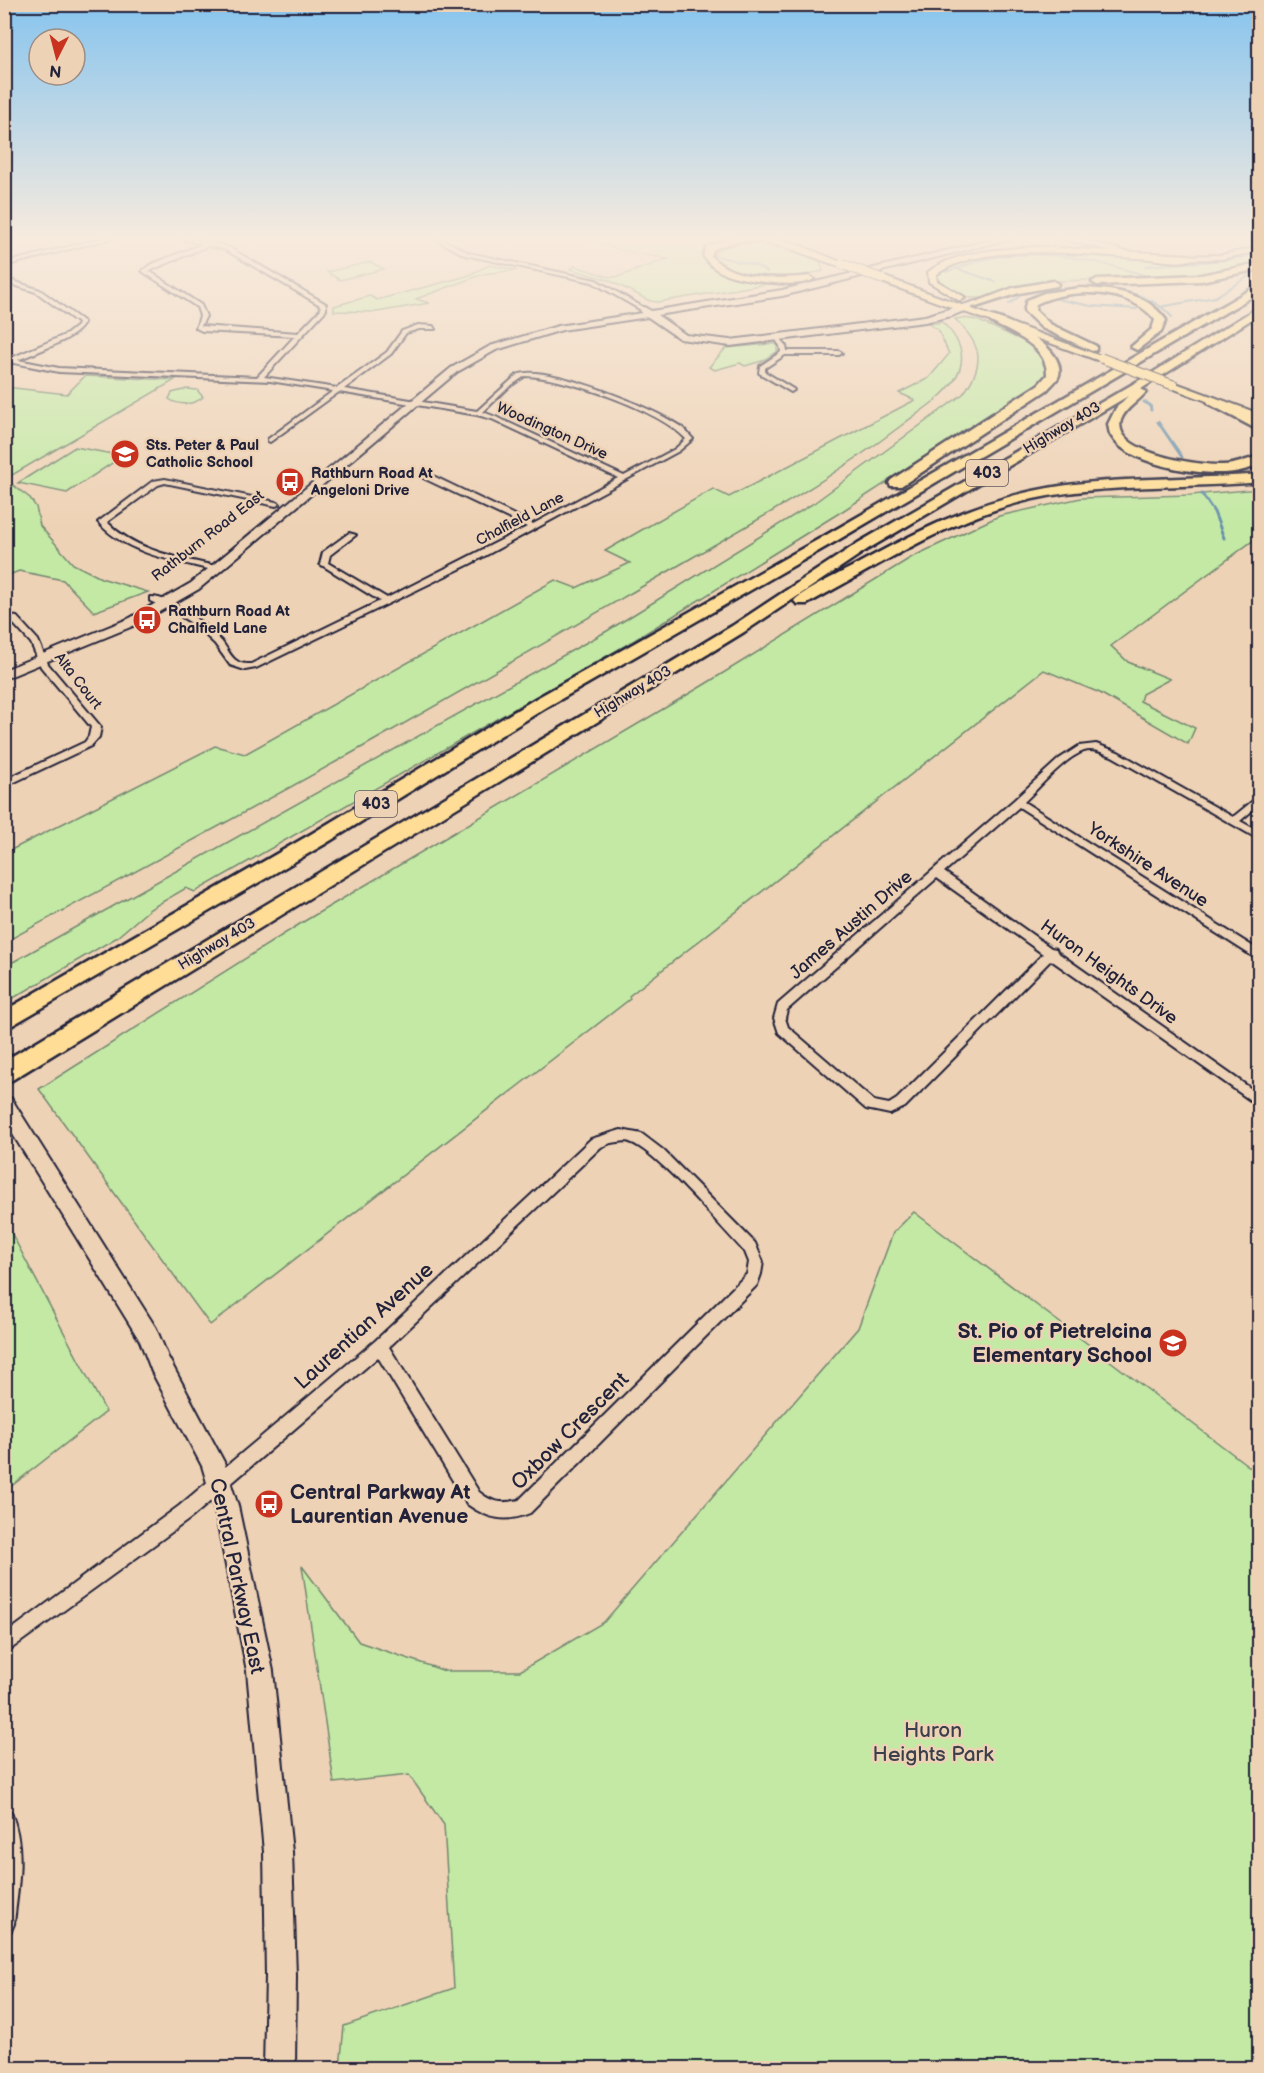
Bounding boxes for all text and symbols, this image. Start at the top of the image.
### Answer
north arrow [27,27,87,87]
text: N [49,60,63,81]
street label: Woodington Drive [494,398,611,464]
street label: Highway 403 [1020,398,1104,458]
place label: Sts. Peter & Paul Catholic School [146,436,259,472]
school or university icon: Sts. Peter & Paul Catholic School [109,438,141,470]
road number: 403 [966,460,1008,486]
place label: Rathburn Road At Angeloni Drive [310,464,433,500]
bus stop icon: Rathburn Road At Angeloni Drive [274,466,306,498]
street label: Rathburn Road East [148,486,268,586]
street label: Chalfield Lane [473,488,567,550]
place label: Rathburn Road At Chalfield Lane [168,602,290,638]
bus stop icon: Rathburn Road At Chalfield Lane [131,604,163,636]
street label: Alta Court [50,649,106,713]
street label: Highway 403 [591,662,675,722]
road number: 403 [355,791,397,817]
street label: Yorkshire Avenue [1083,818,1213,912]
street label: James Austin Drive [785,866,917,984]
street label: Highway 403 [175,914,259,974]
street label: Huron Heights Drive [1036,915,1182,1029]
street label: Laurentian Avenue [290,1257,438,1395]
place label: St. Pio of Pietrelcina Elementary School [958,1319,1152,1368]
school or university icon: St. Pio of Pietrelcina Elementary School [1157,1327,1189,1359]
street label: Oxbow Crescent [506,1367,634,1495]
street label: Central Parkway East [204,1476,270,1677]
place label: Central Parkway At Laurentian Avenue [290,1480,470,1529]
bus stop icon: Central Parkway At Laurentian Avenue [253,1488,285,1520]
park label: Huron Heights Park [873,1718,994,1767]

